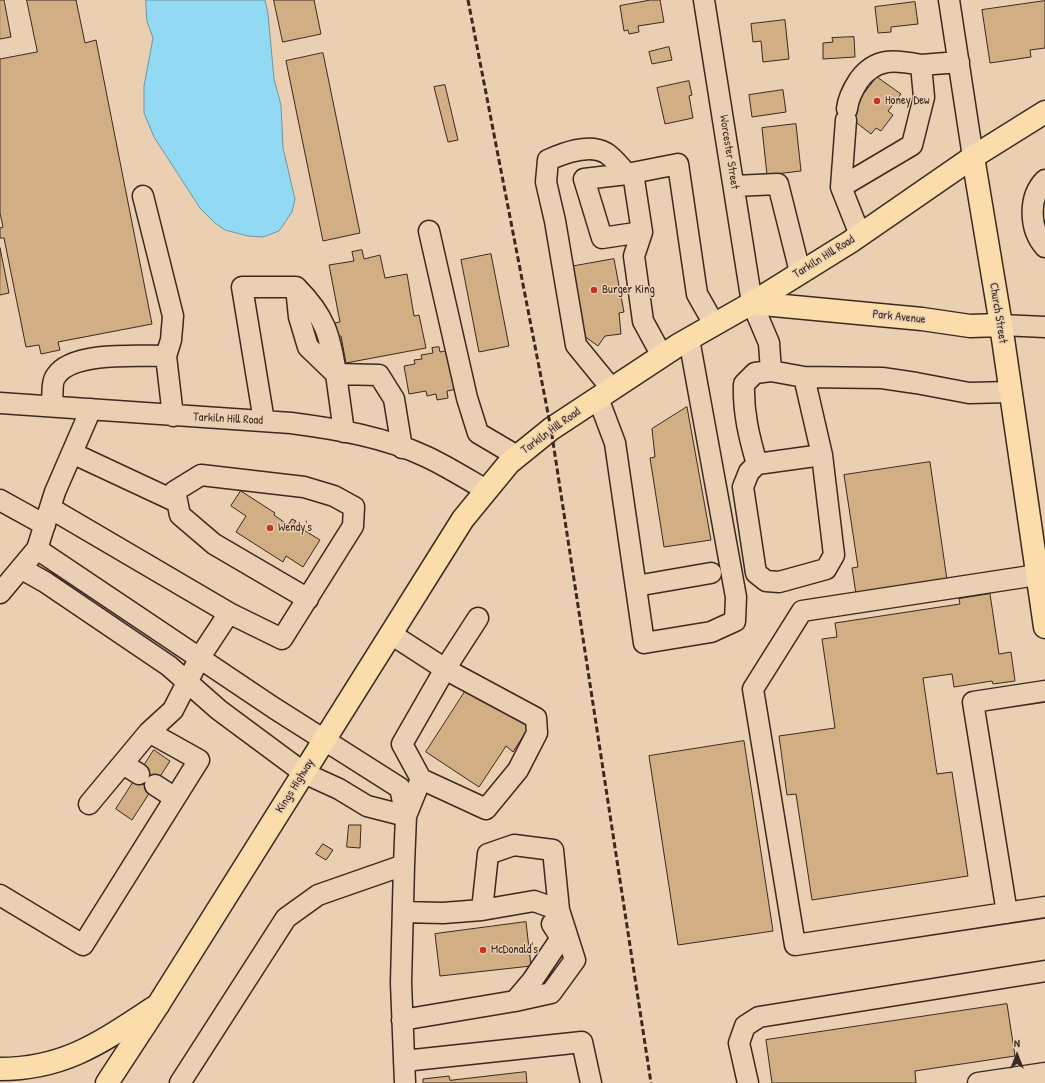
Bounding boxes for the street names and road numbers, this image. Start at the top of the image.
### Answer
street label: Worcester Street [716,114,742,190]
street label: Tarkiln Hill Road [791,232,857,282]
street label: Church Street [986,282,1010,344]
street label: Park Avenue [872,307,926,327]
street label: Tarkiln Hill Road [518,405,584,457]
street label: Tarkiln Hill Road [193,410,263,428]
street label: Kings Highway [273,756,317,816]

